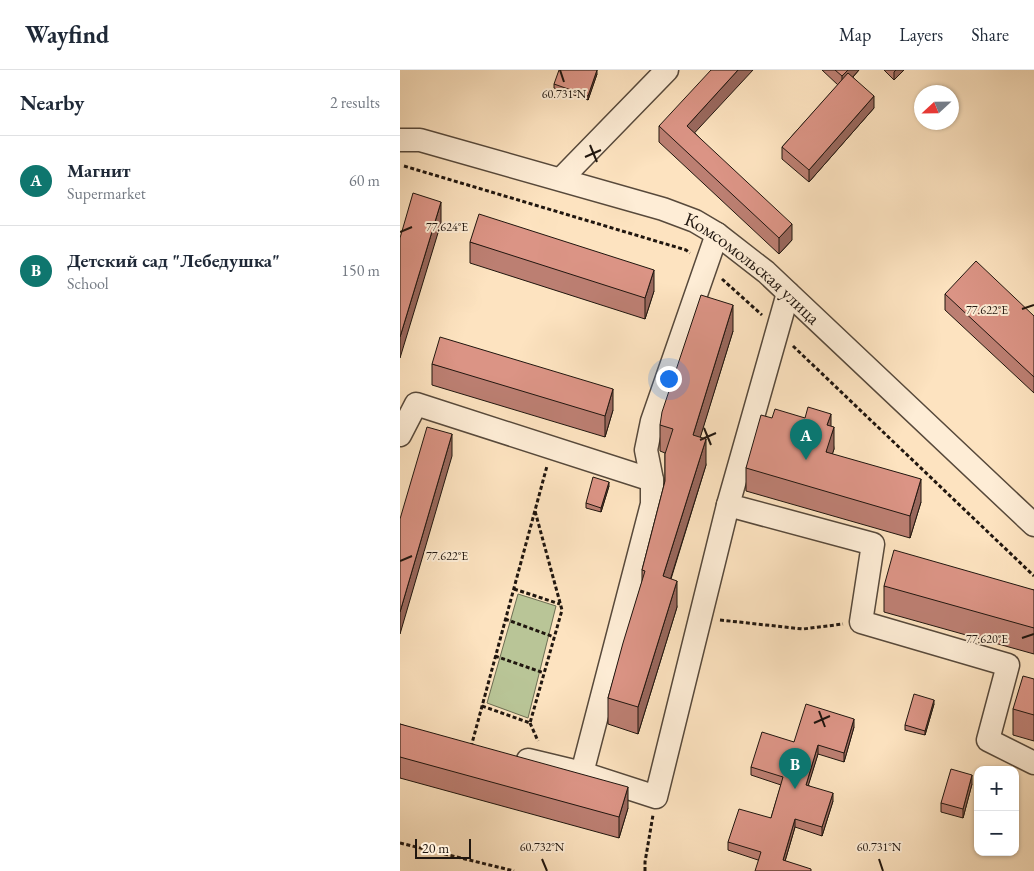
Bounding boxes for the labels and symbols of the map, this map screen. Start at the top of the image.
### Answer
north arrow [914,85,959,130]
text: 60.731°N [542,86,587,102]
street label: Комсомольская улица [681,206,826,330]
text: 77.624°E [426,219,468,235]
text: 77.622°E [966,302,1008,318]
your location [656,366,682,392]
pin: A [790,419,822,460]
text: 77.622°E [426,548,468,564]
text: 77.620°E [966,631,1008,647]
pin: B [779,748,811,789]
scale bar [415,836,471,859]
text: 60.732°N [520,839,565,855]
text: 60.731°N [857,839,902,855]

